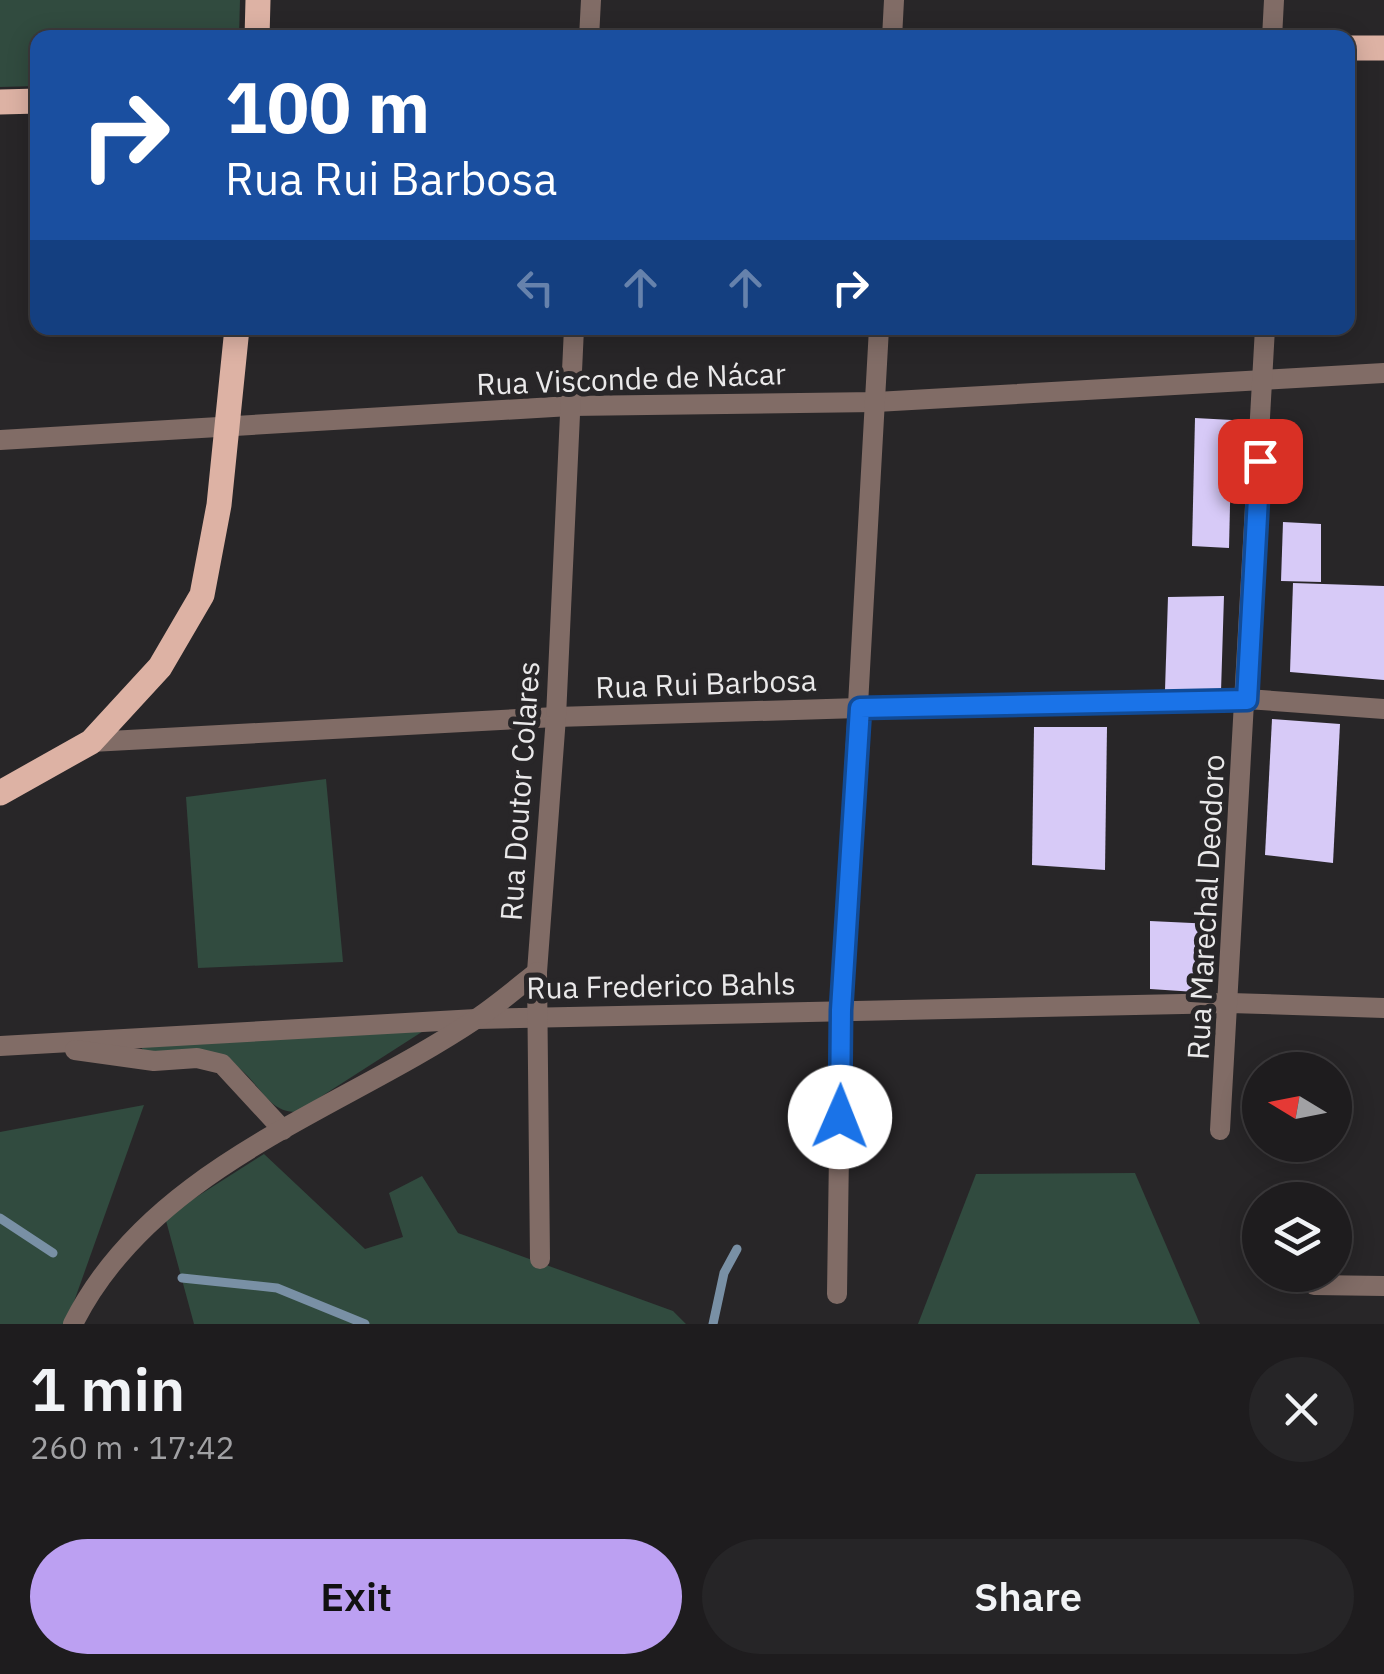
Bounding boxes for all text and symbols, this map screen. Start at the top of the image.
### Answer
text: 100 m [225,61,430,152]
icon: right [60,70,190,200]
text: Rua Rui Barbosa [225,149,557,207]
icon: left [508,260,563,315]
icon: ahead [613,260,668,315]
icon: ahead [718,260,773,315]
icon: right [823,260,878,315]
street label: Rua Visconde de Nácar [476,353,786,403]
pin [1218,419,1303,504]
icon: arrive [1233,434,1288,489]
street label: Rua Doutor Colares [490,660,548,922]
street label: Rua Rui Barbosa [595,660,817,706]
street label: Rua Marechal Deodoro [1178,753,1232,1061]
street label: Rua Frederico Bahls [526,963,796,1007]
north arrow [1242,1052,1352,1162]
map controls [1242,1052,1352,1292]
position arrow [788,1065,892,1169]
button: layers [1242,1182,1352,1292]
text: 1 min [30,1349,185,1428]
button: close [1249,1357,1354,1462]
text: 260 m · 17:42 [30,1426,235,1468]
button: Exit [30,1539,682,1654]
button: Share [702,1539,1354,1654]

